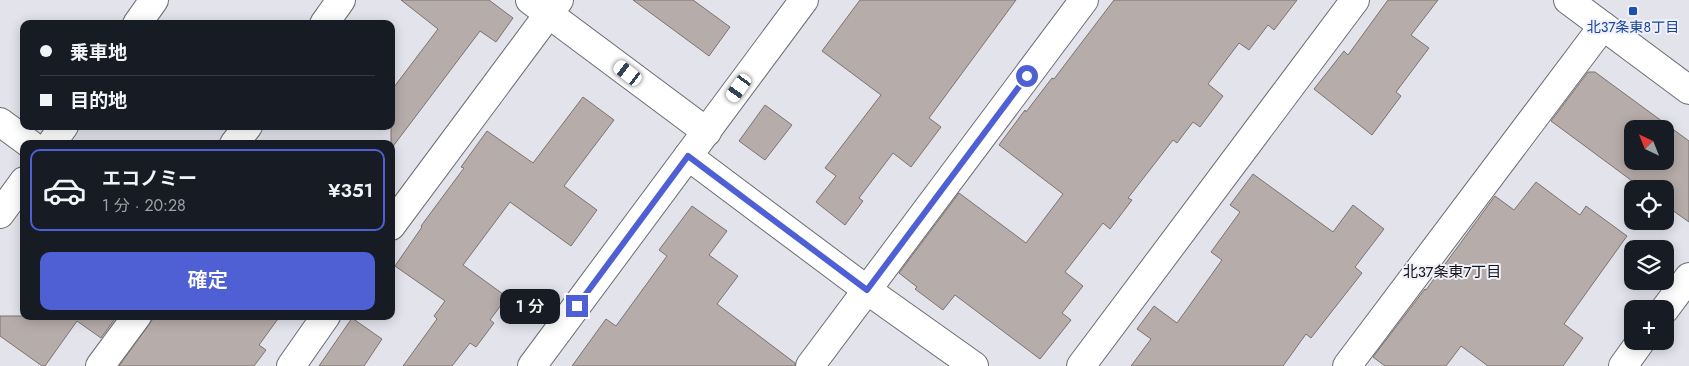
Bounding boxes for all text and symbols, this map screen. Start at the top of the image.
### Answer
marker: 北37条東8丁目 [1627,5,1639,17]
place label: 北37条東8丁目 [1587,17,1679,37]
text: 乗車地 [70,39,127,66]
car [611,58,644,88]
route start [1016,65,1038,87]
car [724,71,753,105]
text: 目的地 [70,87,127,114]
north arrow [1624,120,1674,170]
map controls [1624,120,1674,350]
text: エコノミー [102,165,197,192]
icon: car [42,168,87,213]
text: ¥351 [328,177,373,204]
button: locate [1624,180,1674,230]
text: 1 分 · 20:28 [102,194,186,217]
button: layers [1624,240,1674,290]
button: 確定 [40,252,375,310]
district label: 北37条東7丁目 [1403,261,1501,283]
callout: 1 分 [500,288,560,324]
text: 1 分 [516,295,544,318]
route end [566,295,588,317]
button: + [1624,300,1674,350]

